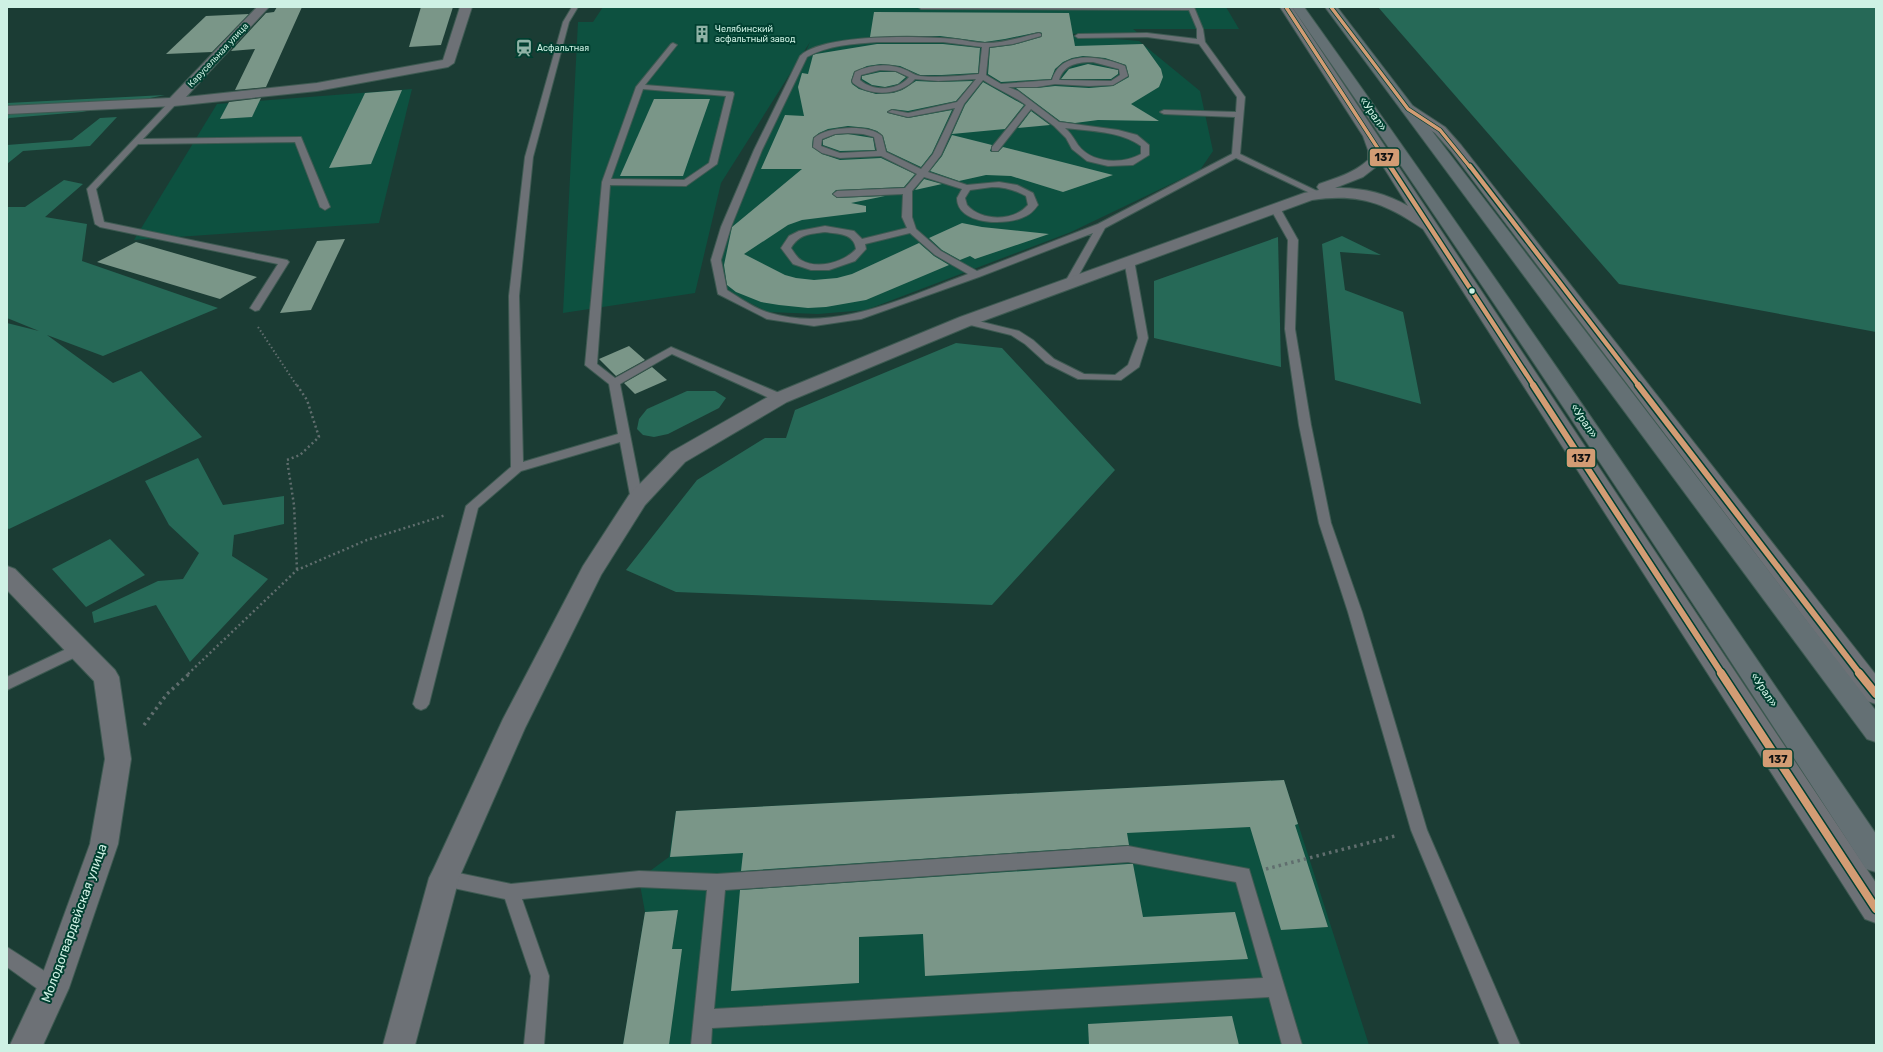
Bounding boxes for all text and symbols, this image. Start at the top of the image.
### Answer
street label: Карусельная улица [186,21,250,89]
building icon: Челябинский асфальтный завод [692,24,712,44]
place label: Челябинский асфальтный завод [715,24,796,44]
station icon: Асфальтная [514,38,534,58]
place label: Асфальтная [537,43,589,53]
street label: «Урал» [1357,95,1390,134]
line badge: 137 [1369,148,1400,167]
text: 137 [1374,151,1394,164]
unlabelled marker [1467,286,1477,296]
street label: «Урал» [1568,401,1600,441]
line badge: 137 [1566,448,1596,468]
text: 137 [1571,452,1591,465]
street label: «Урал» [1748,670,1780,710]
line badge: 137 [1762,749,1793,768]
text: 137 [1768,753,1788,766]
street label: Молодогвардейская улица [38,842,110,1004]

